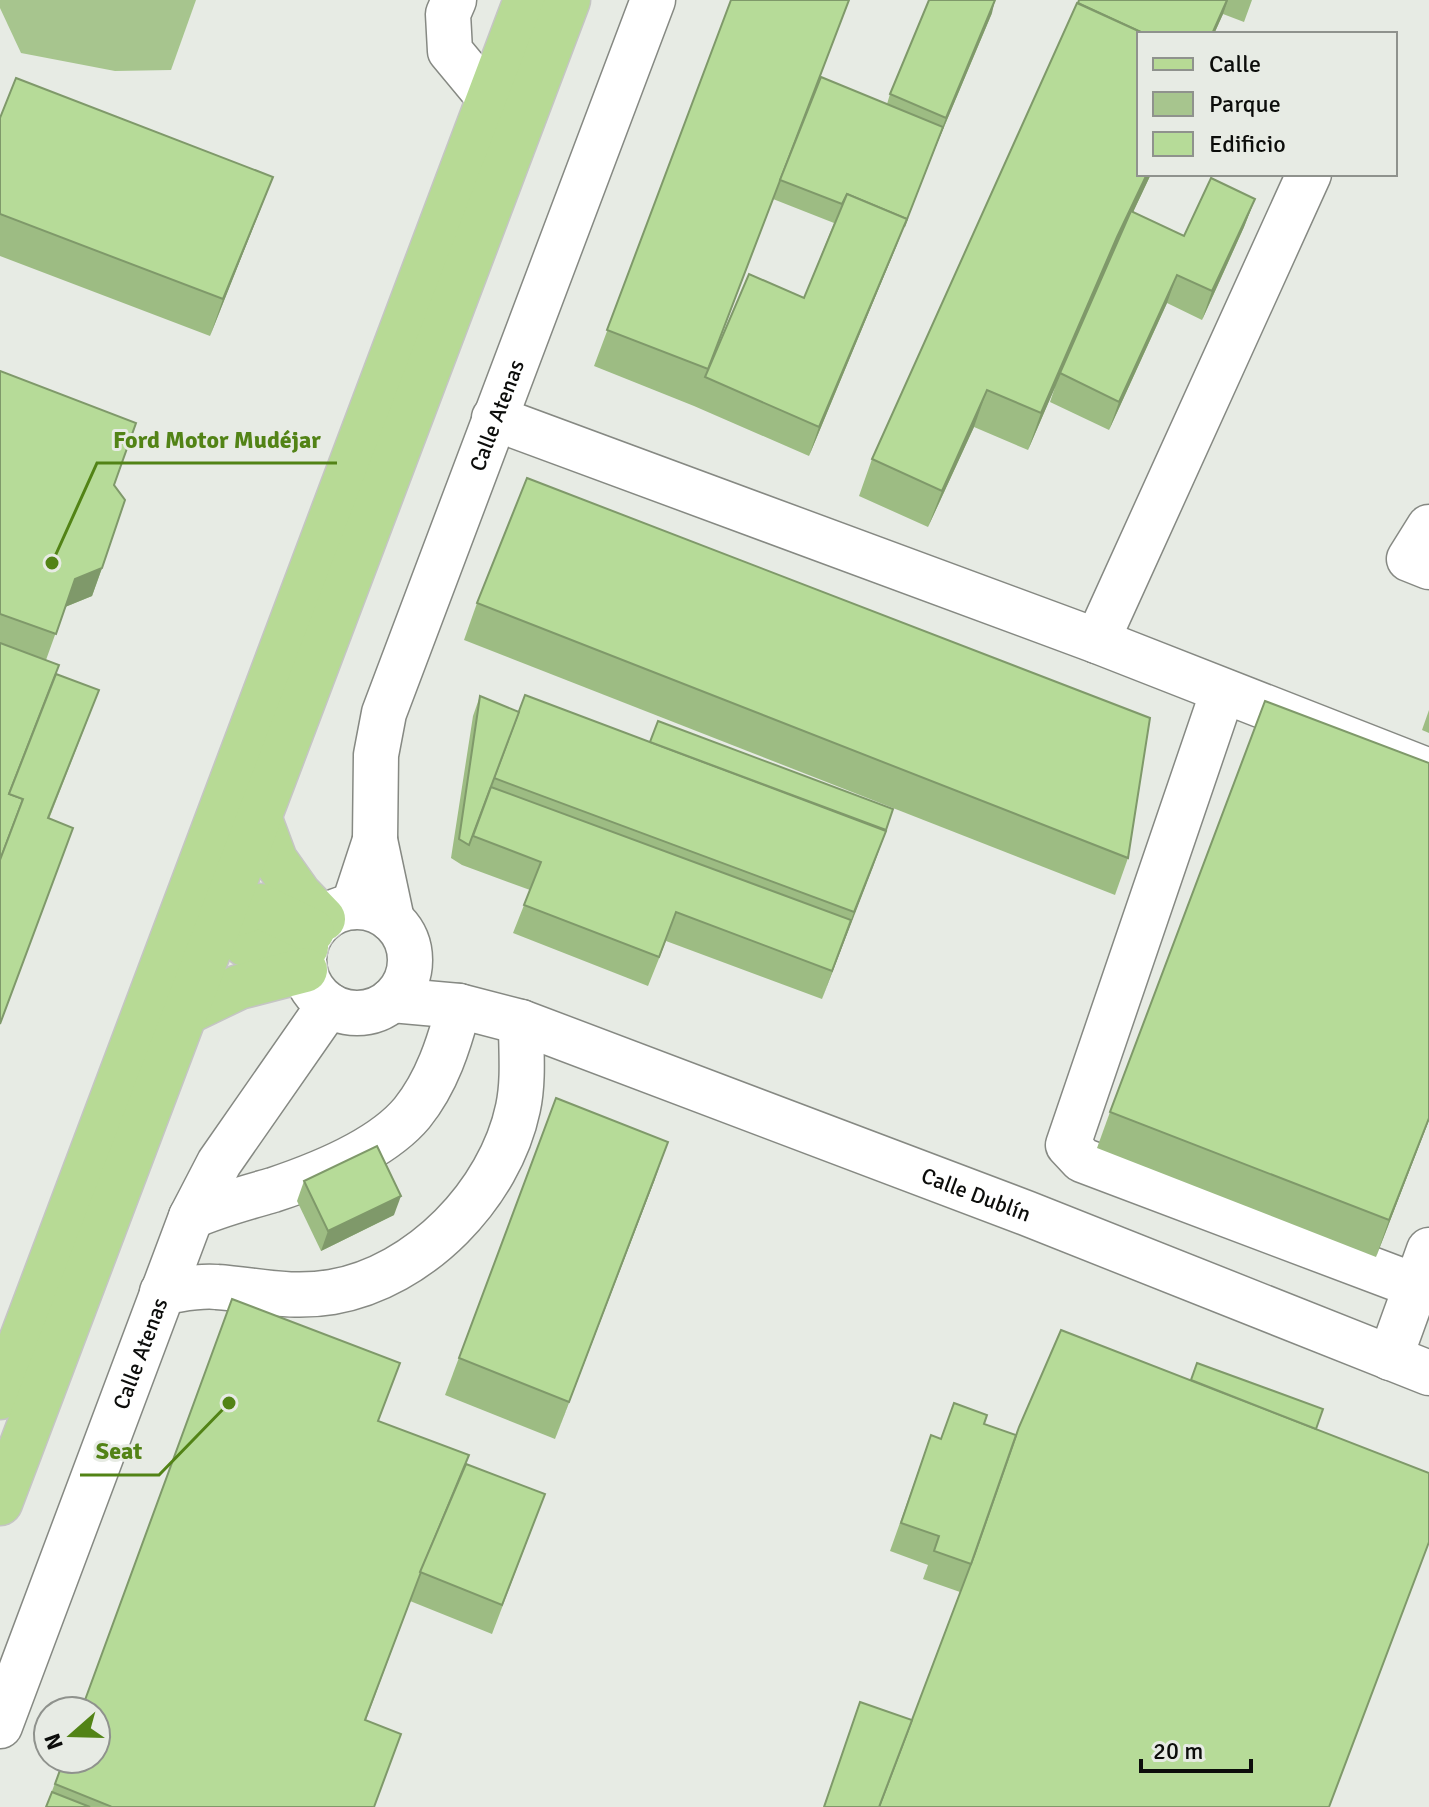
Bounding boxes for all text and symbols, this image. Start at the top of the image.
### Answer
legend [1137,32,1397,176]
text: Calle [1209,49,1261,79]
text: Parque [1209,89,1281,119]
text: Edificio [1209,129,1286,159]
street label: Calle Atenas [463,356,530,475]
callout: Ford Motor Mudéjar [97,415,337,463]
text: Ford Motor Mudéjar [113,425,321,455]
street label: Calle Dublín [918,1161,1035,1227]
street label: Calle Atenas [107,1294,173,1413]
callout: Seat [80,1427,159,1475]
text: Seat [96,1436,142,1466]
north arrow [32,1695,112,1775]
scale bar [1141,1723,1251,1773]
text: N [38,1730,69,1753]
text: 20 m [1153,1736,1203,1766]

